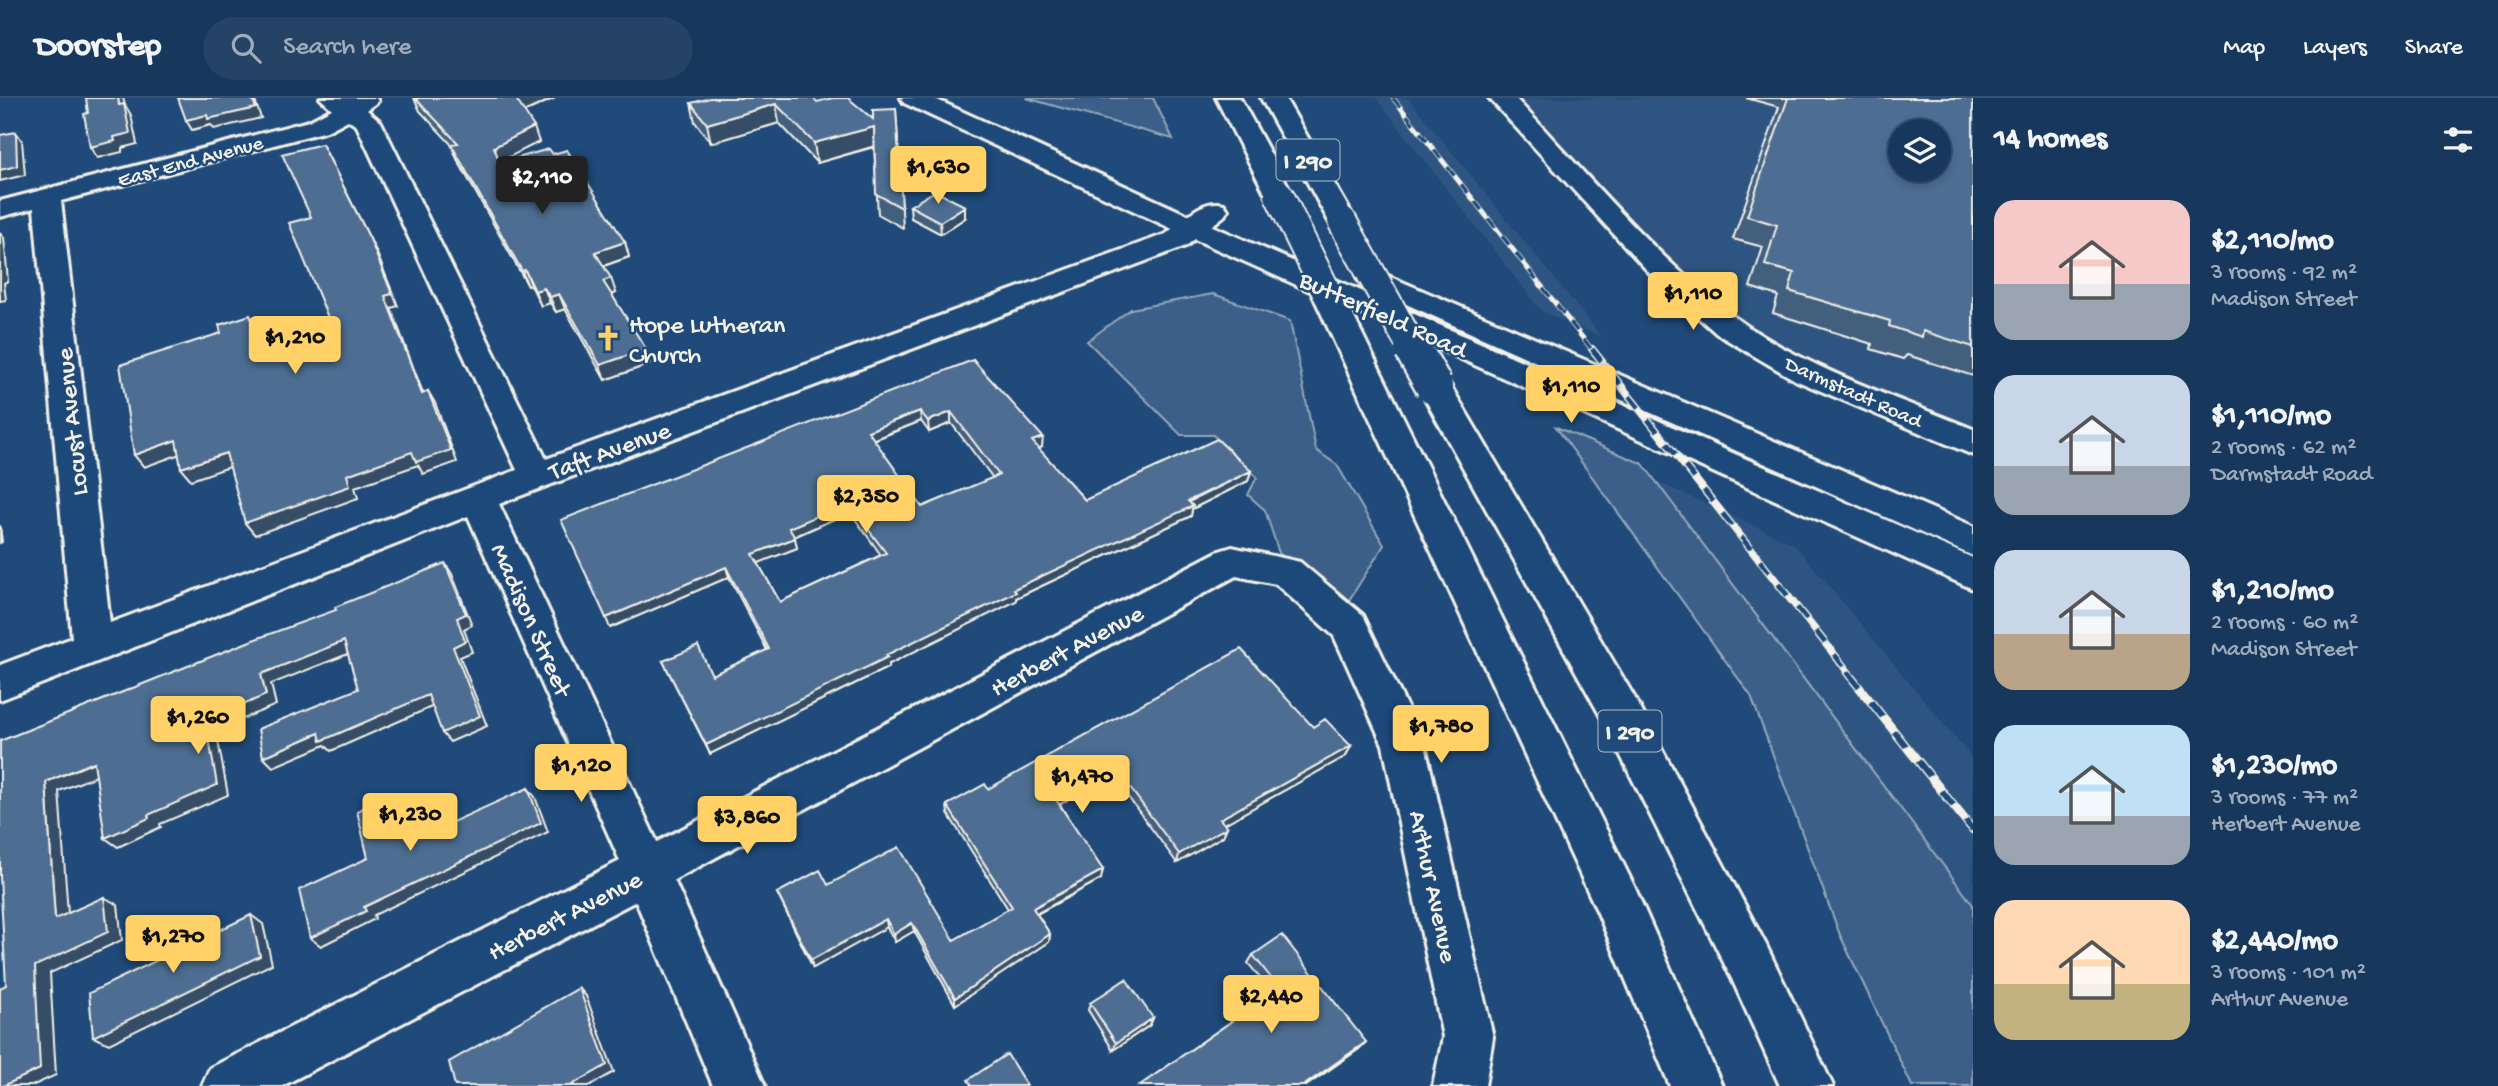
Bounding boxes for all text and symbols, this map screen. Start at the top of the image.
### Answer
search box [203,17,693,80]
text: Doorstep [35,29,161,67]
icon: search [227,29,265,67]
text: Search here [283,33,411,64]
text: Map [2223,34,2265,63]
text: Layers [2303,34,2367,63]
text: Share [2405,34,2463,63]
map controls [1888,119,1951,182]
button: layers [1888,119,1951,182]
icon: filters [2439,121,2477,159]
text: 14 homes [1994,123,2107,158]
street label: East End Avenue [115,132,267,195]
road number: I 290 [1276,140,1340,180]
pin: $1,630 [881,146,995,206]
text: $1,630 [906,155,970,182]
pin: $2,110 [485,156,599,216]
text: $2,110 [512,165,572,192]
text: $2,110/mo [2211,225,2334,260]
icon: home [2050,228,2134,312]
text: 3 rooms · 92 m² [2211,260,2357,287]
street label: Butterfield Road [1293,266,1472,369]
pin: $1,110 [1636,272,1750,332]
text: $1,110 [1664,281,1722,308]
text: Madison Street [2211,287,2356,314]
place label: Hope Lutheran Church [629,312,786,373]
pin: $1,210 [238,316,352,376]
church icon: Hope Lutheran Church [593,323,623,353]
text: $1,210 [265,325,325,352]
street label: Locust Avenue [51,345,98,497]
street label: Darmstadt Road [1778,352,1927,436]
pin: $1,110 [1514,366,1628,425]
text: $1,110 [1542,374,1600,401]
text: $1,110/mo [2211,400,2331,435]
icon: home [2050,403,2134,487]
street label: Taft Avenue [544,417,676,490]
text: 2 rooms · 62 m² [2211,435,2356,462]
text: Darmstadt Road [2211,462,2372,489]
pin: $2,350 [809,476,923,535]
text: $2,350 [833,484,899,511]
street label: Madison Street [481,539,577,704]
text: $1,210/mo [2211,575,2334,610]
icon: home [2050,578,2134,662]
street label: Herbert Avenue [986,599,1150,706]
text: 2 rooms · 60 m² [2211,610,2358,637]
text: Madison Street [2211,637,2356,664]
pin: $1,260 [141,696,255,756]
text: $1,260 [167,705,229,732]
pin: $1,780 [1384,706,1498,765]
road number: I 290 [1598,710,1662,752]
text: $1,780 [1409,714,1473,741]
pin: $1,120 [524,744,638,804]
text: $1,230/mo [2211,750,2337,785]
text: $1,120 [551,753,611,780]
icon: home [2050,753,2134,837]
pin: $1,470 [1025,756,1139,815]
text: $1,470 [1051,764,1113,791]
text: 3 rooms · 77 m² [2211,785,2358,812]
pin: $1,230 [353,794,467,853]
pin: $3,860 [690,796,804,856]
text: $1,230 [378,802,442,829]
text: $3,860 [714,805,780,832]
street label: Arthur Avenue [1399,808,1462,966]
text: Herbert Avenue [2211,812,2360,839]
street label: Herbert Avenue [484,866,649,970]
pin: $1,270 [116,916,230,975]
text: $1,270 [141,924,205,951]
text: $2,440/mo [2211,925,2338,960]
icon: home [2050,928,2134,1012]
text: 3 rooms · 101 m² [2211,960,2366,987]
pin: $2,440 [1214,976,1328,1035]
text: $2,440 [1239,984,1303,1011]
text: Arthur Avenue [2211,987,2348,1014]

